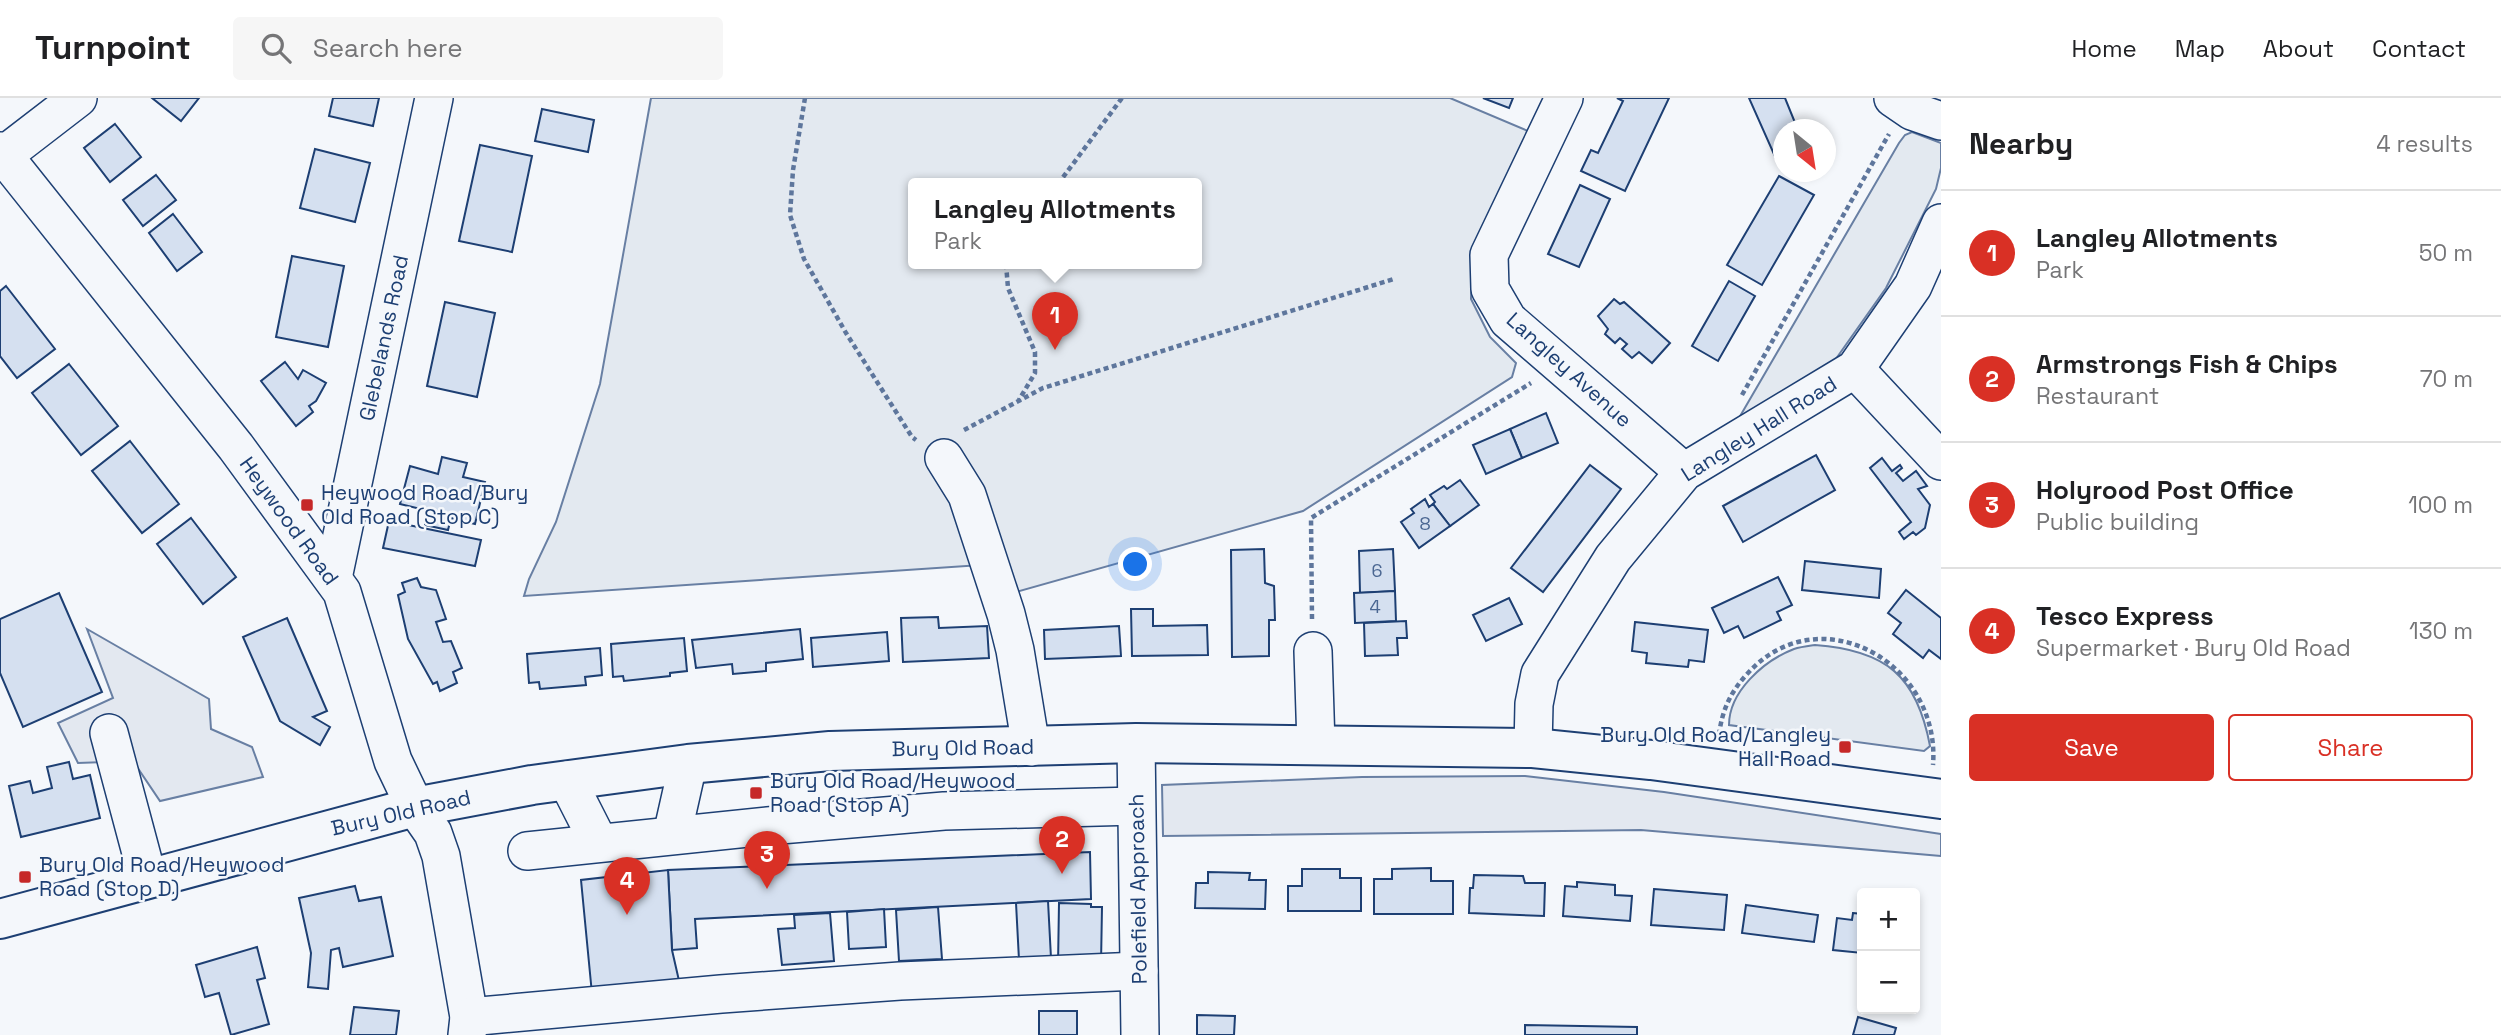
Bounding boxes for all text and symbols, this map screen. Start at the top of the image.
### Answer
search box [233,17,723,80]
text: Turnpoint [35,27,191,69]
icon: search [257,29,295,67]
text: Search here [313,31,463,65]
text: Home [2071,33,2137,64]
text: Map [2175,33,2225,64]
text: About [2263,33,2334,64]
text: Contact [2372,33,2466,64]
north arrow [1773,119,1836,182]
text: Nearby [1969,124,2073,163]
text: 4 results [2376,129,2473,159]
popup [908,178,1202,269]
text: Langley Allotments [934,192,1176,226]
text: Langley Allotments [2036,221,2278,255]
text: Park [934,226,982,256]
text: 1 [1987,238,1997,268]
text: 50 m [2419,238,2473,268]
street label: Glebelands Road [353,252,414,423]
text: Park [2036,255,2084,285]
pin: 1 [1032,292,1078,350]
street label: Langley Avenue [1501,306,1638,433]
text: Armstrongs Fish & Chips [2036,347,2338,381]
text: 2 [1985,364,1999,394]
text: 70 m [2420,364,2473,394]
street label: Langley Hall Road [1676,370,1842,487]
text: Restaurant [2036,381,2159,411]
street label: Heywood Road [234,451,345,590]
text: Holyrood Post Office [2036,473,2294,507]
place label: Heywood Road/Bury Old Road (Stop C) [321,479,528,530]
text: 3 [1985,490,1999,520]
text: 100 m [2408,490,2473,520]
marker: Heywood Road/Bury Old Road (Stop C) [299,497,315,513]
text: Public building [2036,507,2199,537]
house number: 8 [1419,512,1431,535]
your location [1118,547,1152,581]
house number: 6 [1371,559,1383,582]
house number: 4 [1369,595,1381,618]
text: Tesco Express [2036,599,2214,633]
text: 4 [1985,616,1999,646]
text: 130 m [2409,616,2473,646]
text: Supermarket · Bury Old Road [2036,633,2351,663]
button: Save [1969,714,2214,781]
button: Share [2228,714,2473,781]
place label: Bury Old Road/Langley Hall Road [1600,721,1831,772]
street label: Bury Old Road [891,733,1034,762]
marker: Bury Old Road/Langley Hall Road [1837,739,1853,755]
place label: Bury Old Road/Heywood Road (Stop A) [770,767,1015,818]
street label: Bury Old Road [328,783,473,842]
marker: Bury Old Road/Heywood Road (Stop A) [748,785,764,801]
street label: Polefield Approach [1122,793,1153,985]
pin: 2 [1039,816,1085,874]
pin: 3 [744,831,790,889]
place label: Bury Old Road/Heywood Road (Stop D) [39,851,284,902]
pin: 4 [604,857,650,915]
marker: Bury Old Road/Heywood Road (Stop D) [17,869,33,885]
map controls [1857,888,1920,1014]
button: + [1857,888,1920,951]
button: − [1857,951,1920,1014]

